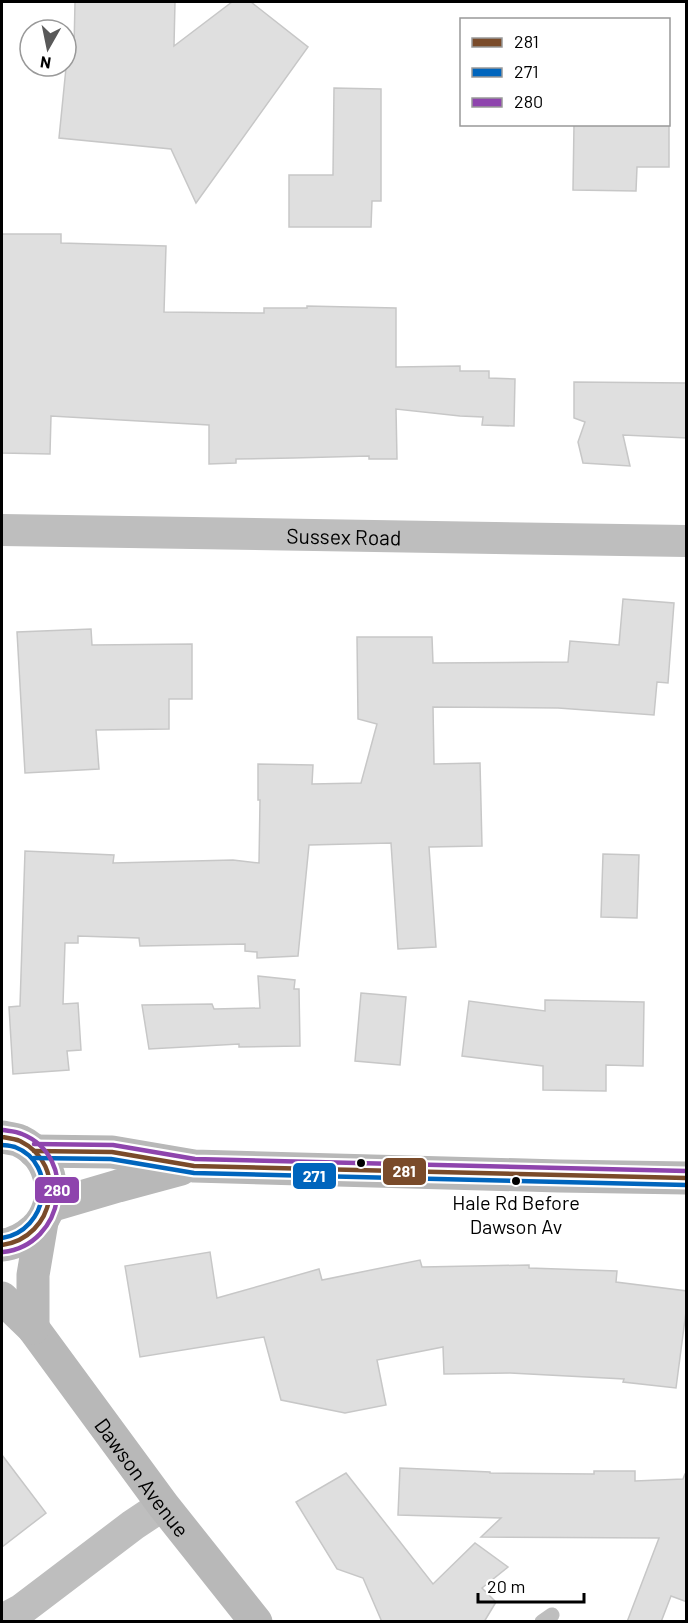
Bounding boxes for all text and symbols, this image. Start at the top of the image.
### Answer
north arrow [18,18,78,78]
legend [460,18,670,126]
text: 281 [514,30,539,52]
text: N [39,53,52,74]
text: 271 [514,60,539,82]
text: 280 [514,90,543,112]
street label: Sussex Road [286,522,402,549]
unlabelled marker [355,1157,367,1169]
line badge: 281 [382,1157,427,1186]
text: 281 [392,1161,416,1180]
line badge: 271 [292,1162,337,1190]
text: 271 [303,1166,325,1185]
marker: Hale Rd Before Dawson Av [510,1175,522,1187]
line badge: 280 [34,1176,80,1204]
text: 280 [44,1180,70,1199]
place label: Hale Rd Before Dawson Av [452,1190,580,1238]
street label: Dawson Avenue [90,1412,195,1541]
scale bar [478,1566,584,1604]
text: 20 m [487,1575,525,1597]

